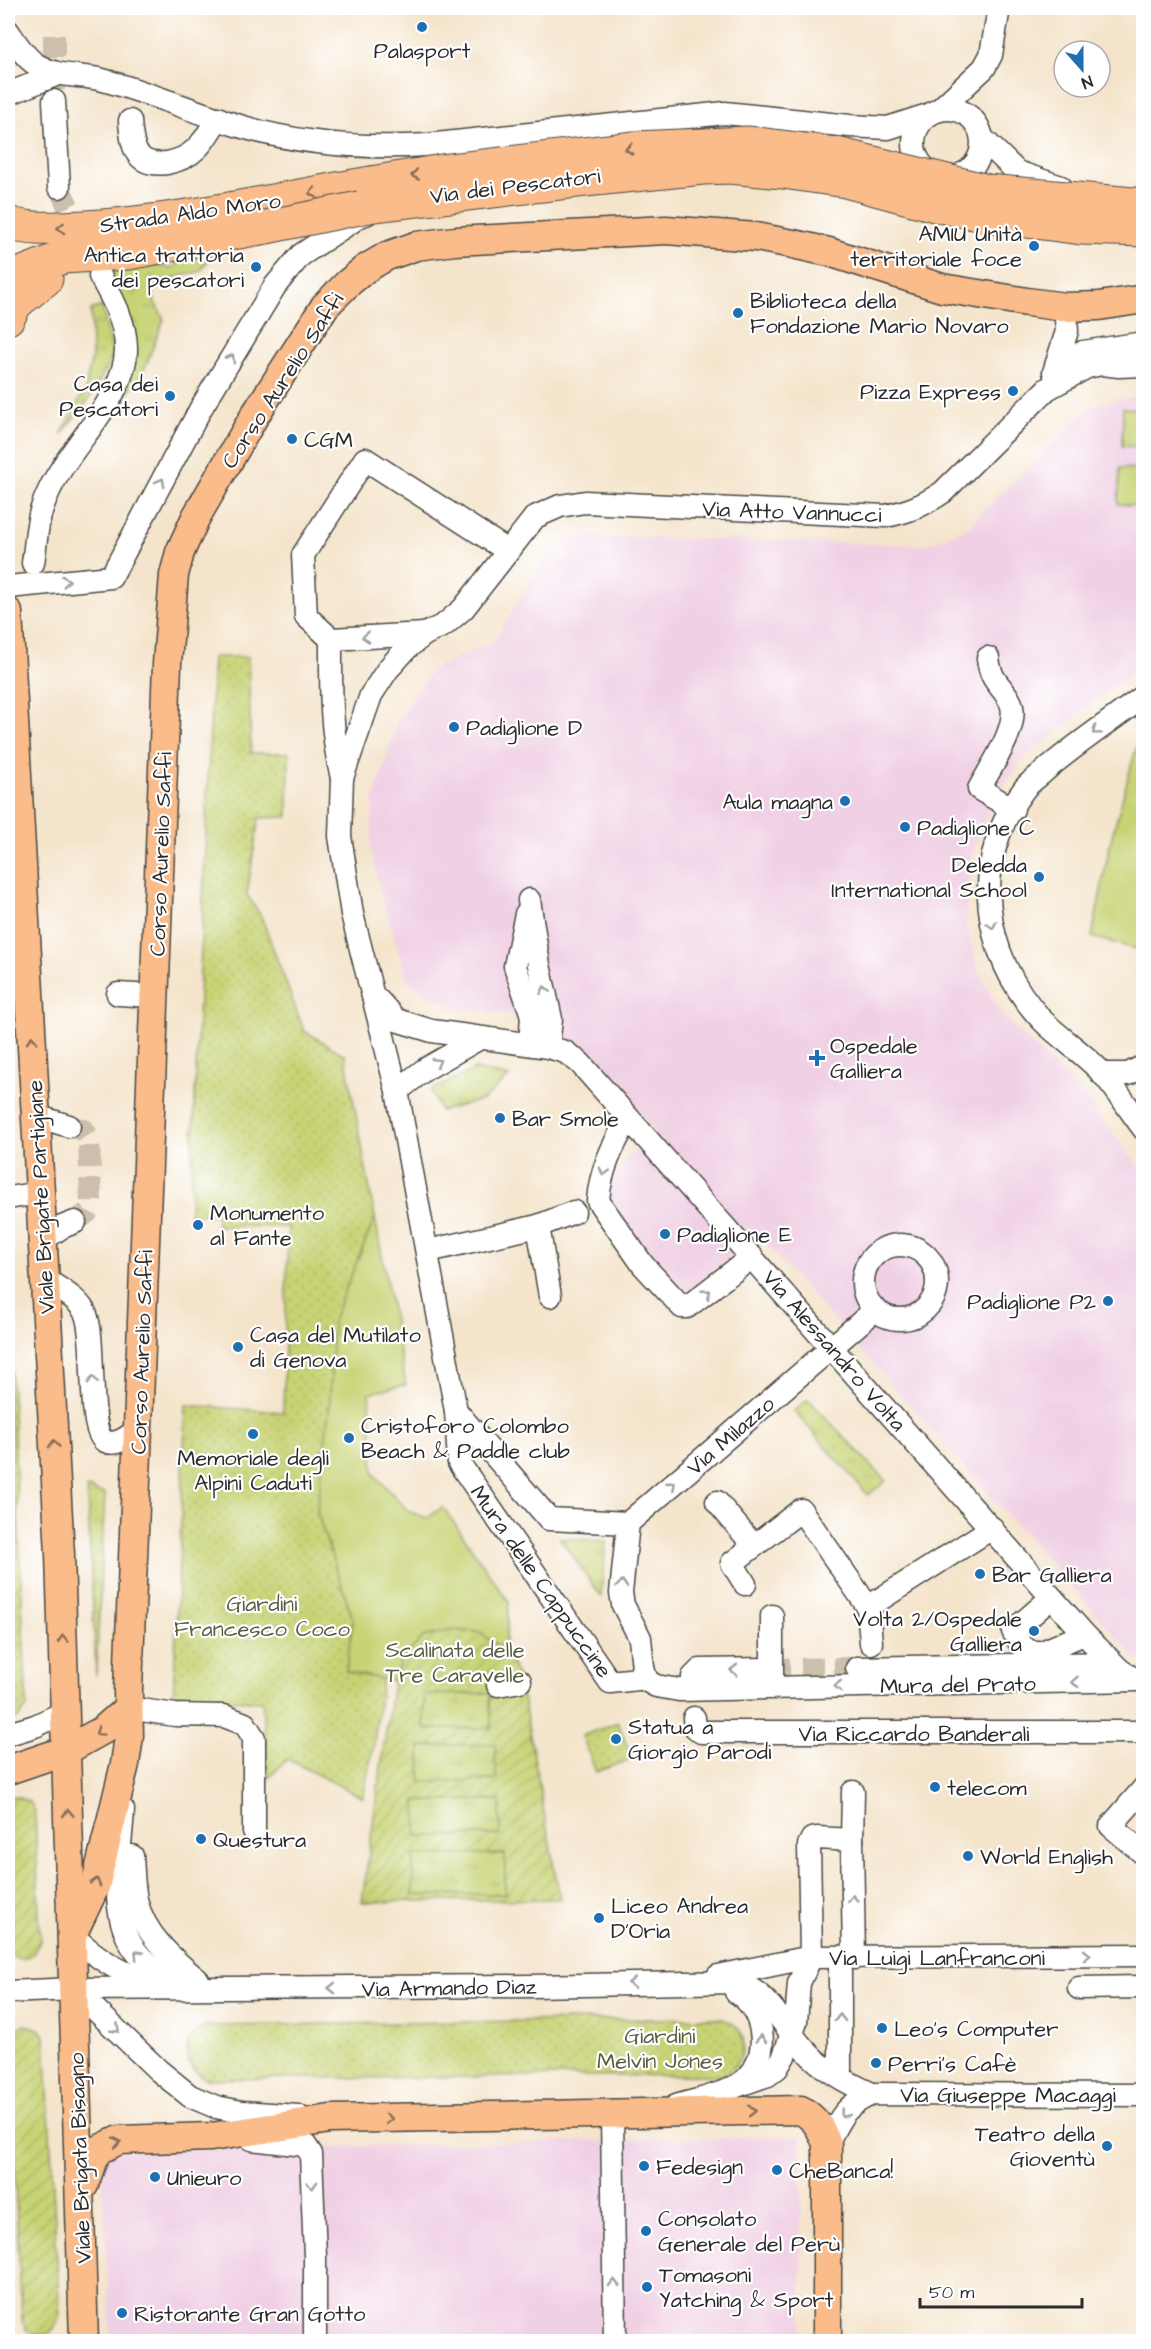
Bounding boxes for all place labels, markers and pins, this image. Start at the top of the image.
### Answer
marker: Palasport [415,20,429,34]
place label: Palasport [374,36,470,67]
place label: AMIU Unità territoriale foce [850,219,1022,275]
marker: AMIU Unità territoriale foce [1027,239,1041,253]
place label: Antica trattoria dei pescatori [84,240,244,296]
marker: Antica trattoria dei pescatori [249,260,263,274]
place label: Biblioteca della Fondazione Mario Novaro [750,286,1009,342]
marker: Biblioteca della Fondazione Mario Novaro [731,306,745,320]
place label: Casa dei Pescatori [59,369,158,425]
place label: Pizza Express [860,377,1001,408]
marker: Pizza Express [1006,384,1020,398]
marker: Casa dei Pescatori [163,389,177,403]
place label: CGM [304,425,353,456]
marker: CGM [285,432,299,446]
place label: Padiglione D [466,713,582,745]
marker: Padiglione D [447,720,461,734]
place label: Aula magna [722,787,833,819]
marker: Aula magna [838,794,852,808]
place label: Padiglione C [917,813,1035,845]
marker: Padiglione C [898,820,912,834]
place label: Deledda International School [831,850,1027,906]
marker: Deledda International School [1032,870,1046,884]
place label: Ospedale Galliera [830,1031,918,1087]
marker: Ospedale Galliera [808,1049,826,1067]
place label: Bar Smole [512,1104,619,1135]
marker: Bar Smole [493,1111,507,1125]
place label: Monumento al Fante [210,1198,325,1254]
marker: Monumento al Fante [191,1218,205,1232]
place label: Padiglione E [677,1220,792,1252]
marker: Padiglione E [658,1227,672,1241]
place label: Padiglione P2 [967,1287,1096,1319]
marker: Padiglione P2 [1101,1294,1115,1308]
place label: Casa del Mutilato di Genova [250,1320,421,1376]
marker: Casa del Mutilato di Genova [231,1340,245,1354]
place label: Cristoforo Colombo Beach & Paddle club [361,1411,570,1467]
marker: Memoriale degli Alpini Caduti [246,1427,260,1441]
marker: Cristoforo Colombo Beach & Paddle club [342,1431,356,1445]
place label: Memoriale degli Alpini Caduti [177,1443,329,1499]
place label: Bar Galliera [992,1560,1112,1591]
marker: Bar Galliera [973,1567,987,1581]
place label: Volta 2/Ospedale Galliera [853,1604,1022,1660]
marker: Volta 2/Ospedale Galliera [1027,1624,1041,1638]
place label: Statua a Giorgio Parodi [628,1712,771,1769]
marker: Statua a Giorgio Parodi [609,1732,623,1746]
place label: telecom [947,1773,1027,1804]
marker: telecom [928,1780,942,1794]
place label: Questura [213,1825,306,1856]
marker: Questura [194,1832,208,1846]
place label: World English [980,1842,1113,1874]
marker: World English [961,1849,975,1863]
place label: Liceo Andrea D'Oria [611,1891,748,1947]
marker: Liceo Andrea D'Oria [592,1911,606,1925]
place label: Leo's Computer [894,2014,1058,2045]
marker: Leo's Computer [875,2021,889,2035]
place label: Perri's Cafè [888,2049,1017,2080]
marker: Perri's Cafè [869,2056,883,2070]
place label: Teatro della Gioventù [975,2119,1095,2175]
marker: Teatro della Gioventù [1100,2139,1114,2153]
place label: Fedesign [656,2152,743,2184]
place label: CheBanca! [789,2156,893,2187]
marker: Fedesign [637,2159,651,2173]
place label: Unieuro [167,2163,242,2194]
marker: CheBanca! [770,2163,784,2177]
marker: Unieuro [148,2170,162,2184]
place label: Consolato Generale del Perù [658,2204,840,2260]
marker: Consolato Generale del Perù [639,2224,653,2238]
place label: Tomasoni Yatching & Sport [659,2260,834,2317]
marker: Tomasoni Yatching & Sport [640,2280,654,2294]
place label: Ristorante Gran Gotto [134,2299,366,2330]
marker: Ristorante Gran Gotto [115,2306,129,2320]

